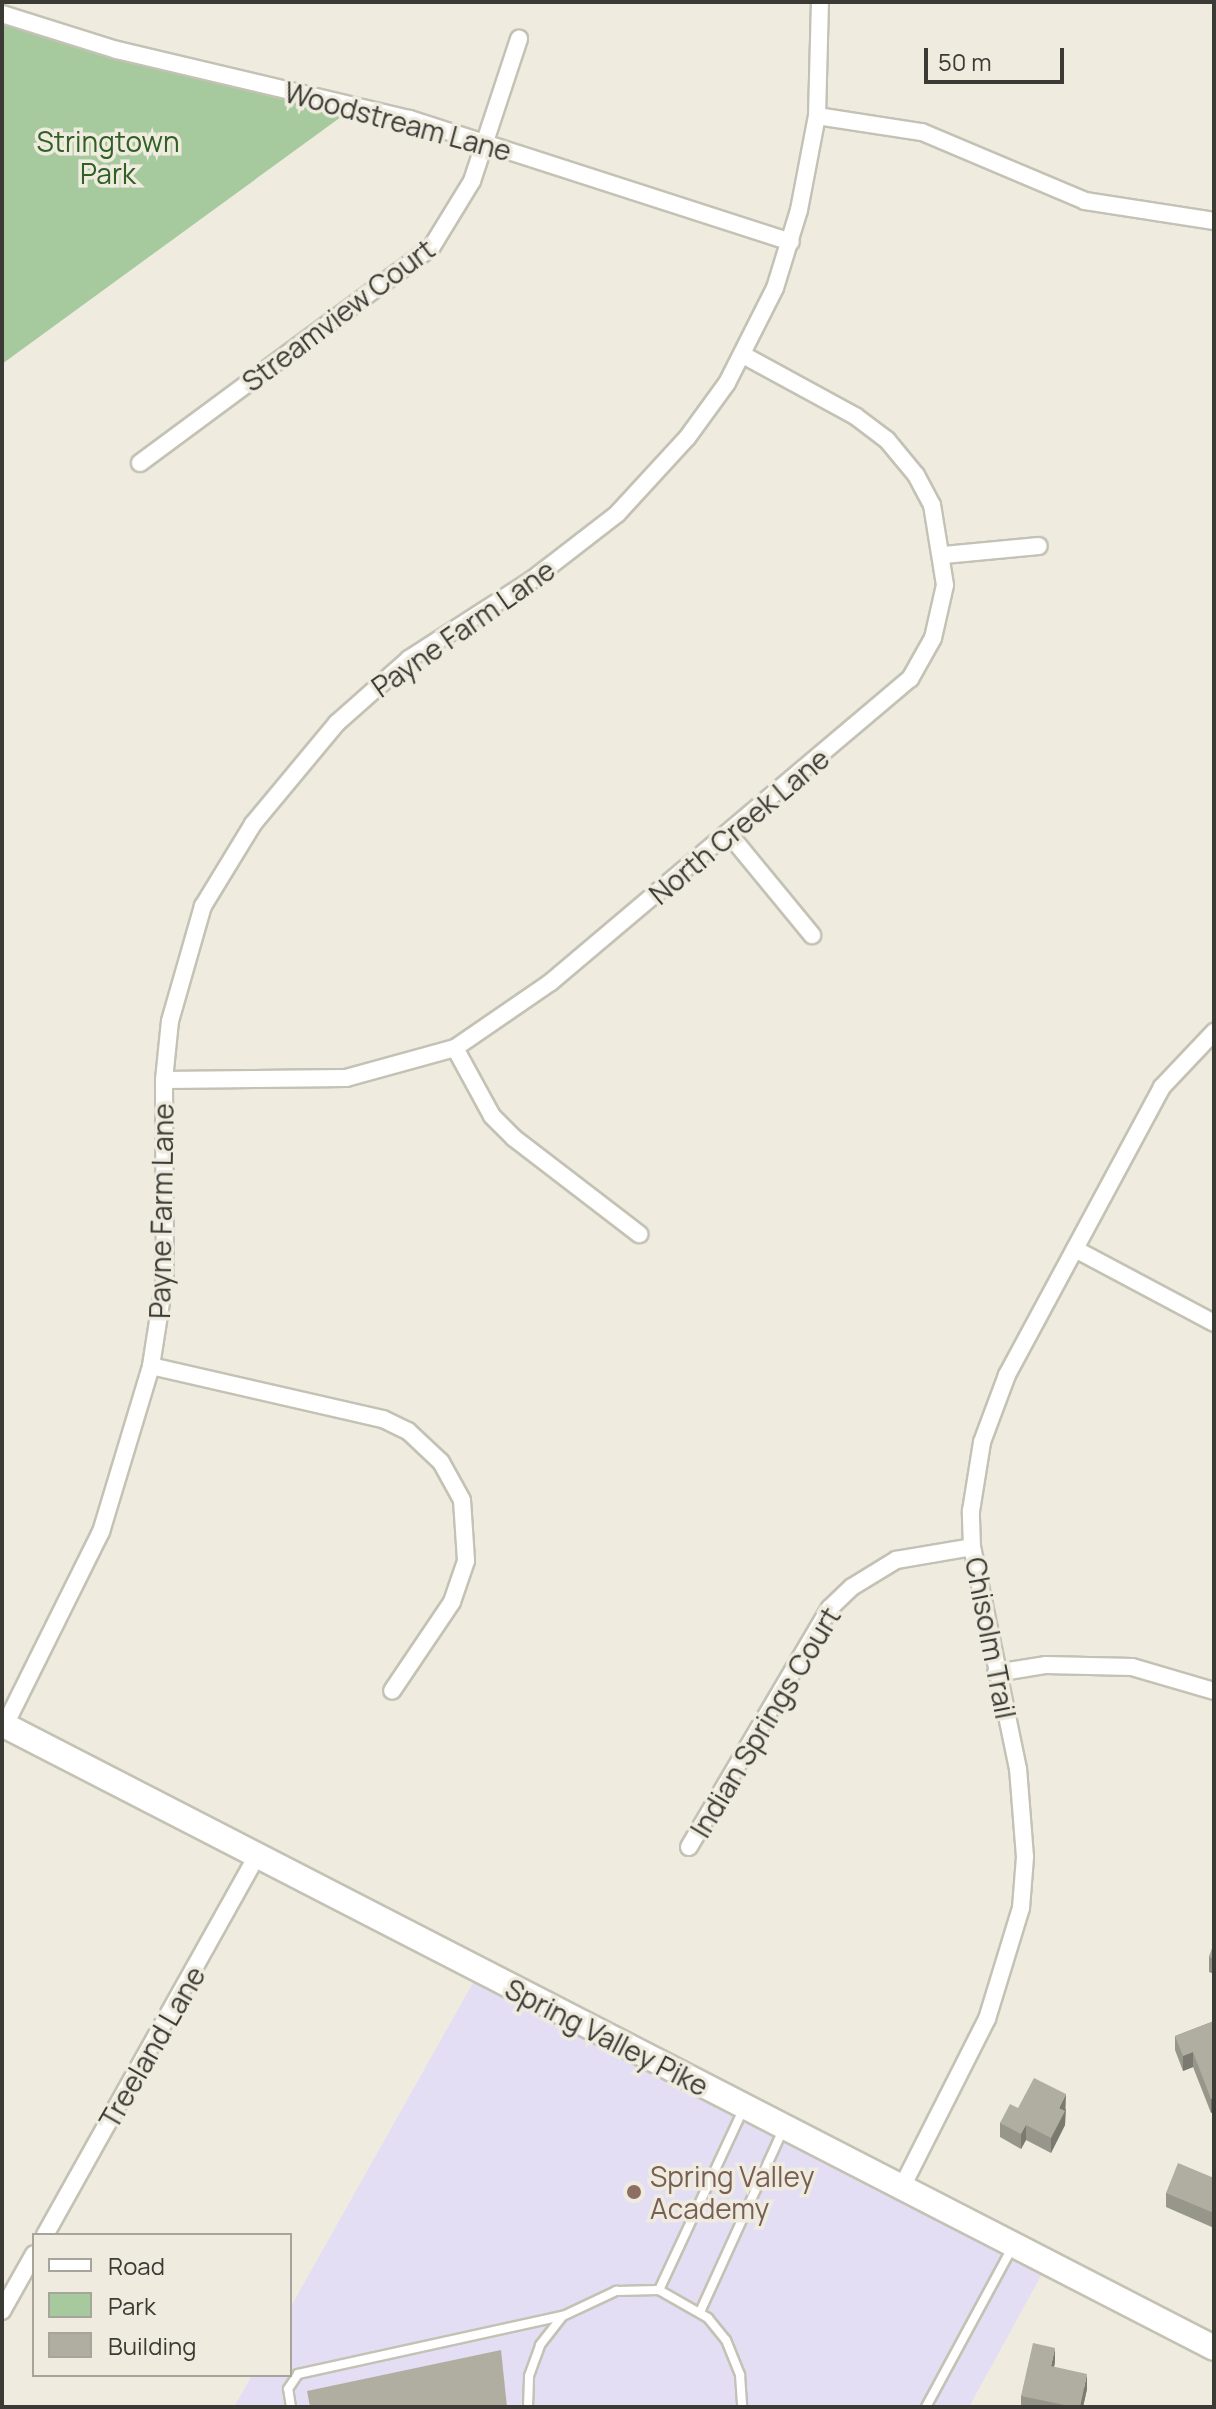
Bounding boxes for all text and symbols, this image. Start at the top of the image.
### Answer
scale bar [928,32,1068,82]
text: 50 m [938,45,992,78]
street label: Woodstream Lane [281,75,515,167]
park label: Stringtown Park [36,124,180,190]
street label: Streamview Court [235,232,441,398]
street label: Payne Farm Lane [365,552,561,704]
street label: North Creek Lane [642,741,836,911]
street label: Payne Farm Lane [142,1103,180,1319]
street label: Chisolm Trail [959,1554,1023,1722]
street label: Indian Springs Court [683,1601,847,1843]
street label: Treeland Lane [92,1960,212,2134]
street label: Spring Valley Pike [500,1971,714,2103]
place label: Spring Valley Academy [650,2159,814,2225]
marker: Spring Valley Academy [625,2183,643,2201]
legend [32,2233,292,2377]
text: Road [108,2249,165,2282]
text: Park [108,2289,156,2322]
text: Building [108,2329,196,2362]

